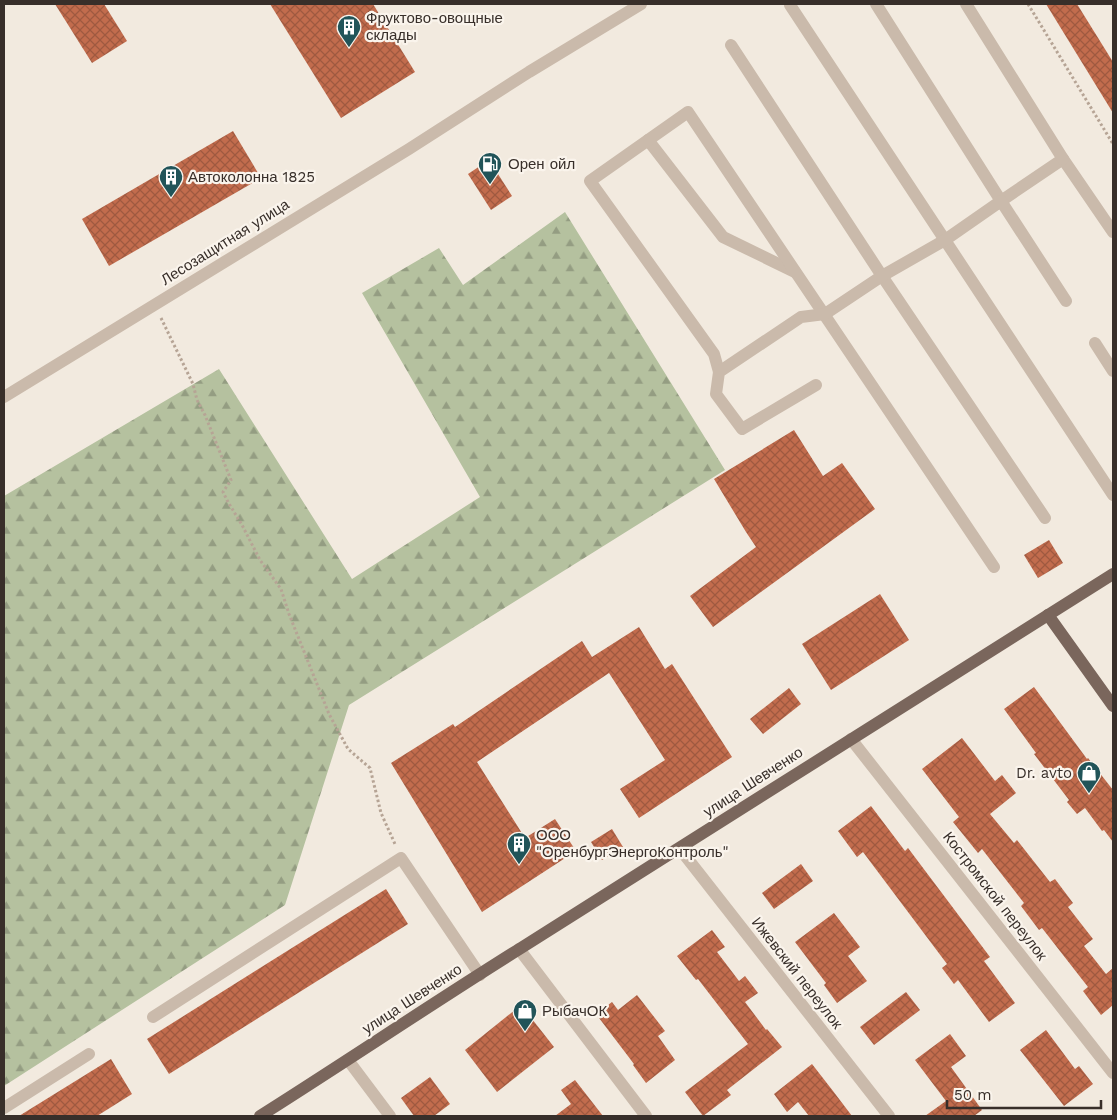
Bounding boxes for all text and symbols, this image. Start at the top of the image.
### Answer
place label: Фруктово-овощные склады [366,9,503,44]
building icon: Фруктово-овощные склады [336,14,362,48]
fuel station icon: Орен ойл [477,151,503,185]
place label: Орен ойл [508,155,575,173]
building icon: Автоколонна 1825 [158,164,184,198]
place label: Автоколонна 1825 [188,168,315,186]
street label: Лесозащитная улица [158,195,293,289]
street label: улица Шевченко [700,743,806,821]
shop icon: Dr. avto [1076,760,1102,794]
place label: Dr. avto [1016,764,1072,782]
place label: ООО "ОренбургЭнергоКонтроль" [536,826,729,861]
street label: Костромской переулок [939,828,1051,964]
building icon: ООО "ОренбургЭнергоКонтроль" [506,831,532,865]
street label: Ижевский переулок [748,914,846,1033]
street label: улица Шевченко [359,960,465,1038]
shop icon: РыбачОК [512,998,538,1032]
place label: РыбачОК [542,1002,608,1020]
scale bar [947,1078,1101,1110]
text: 50 m [954,1086,991,1104]

